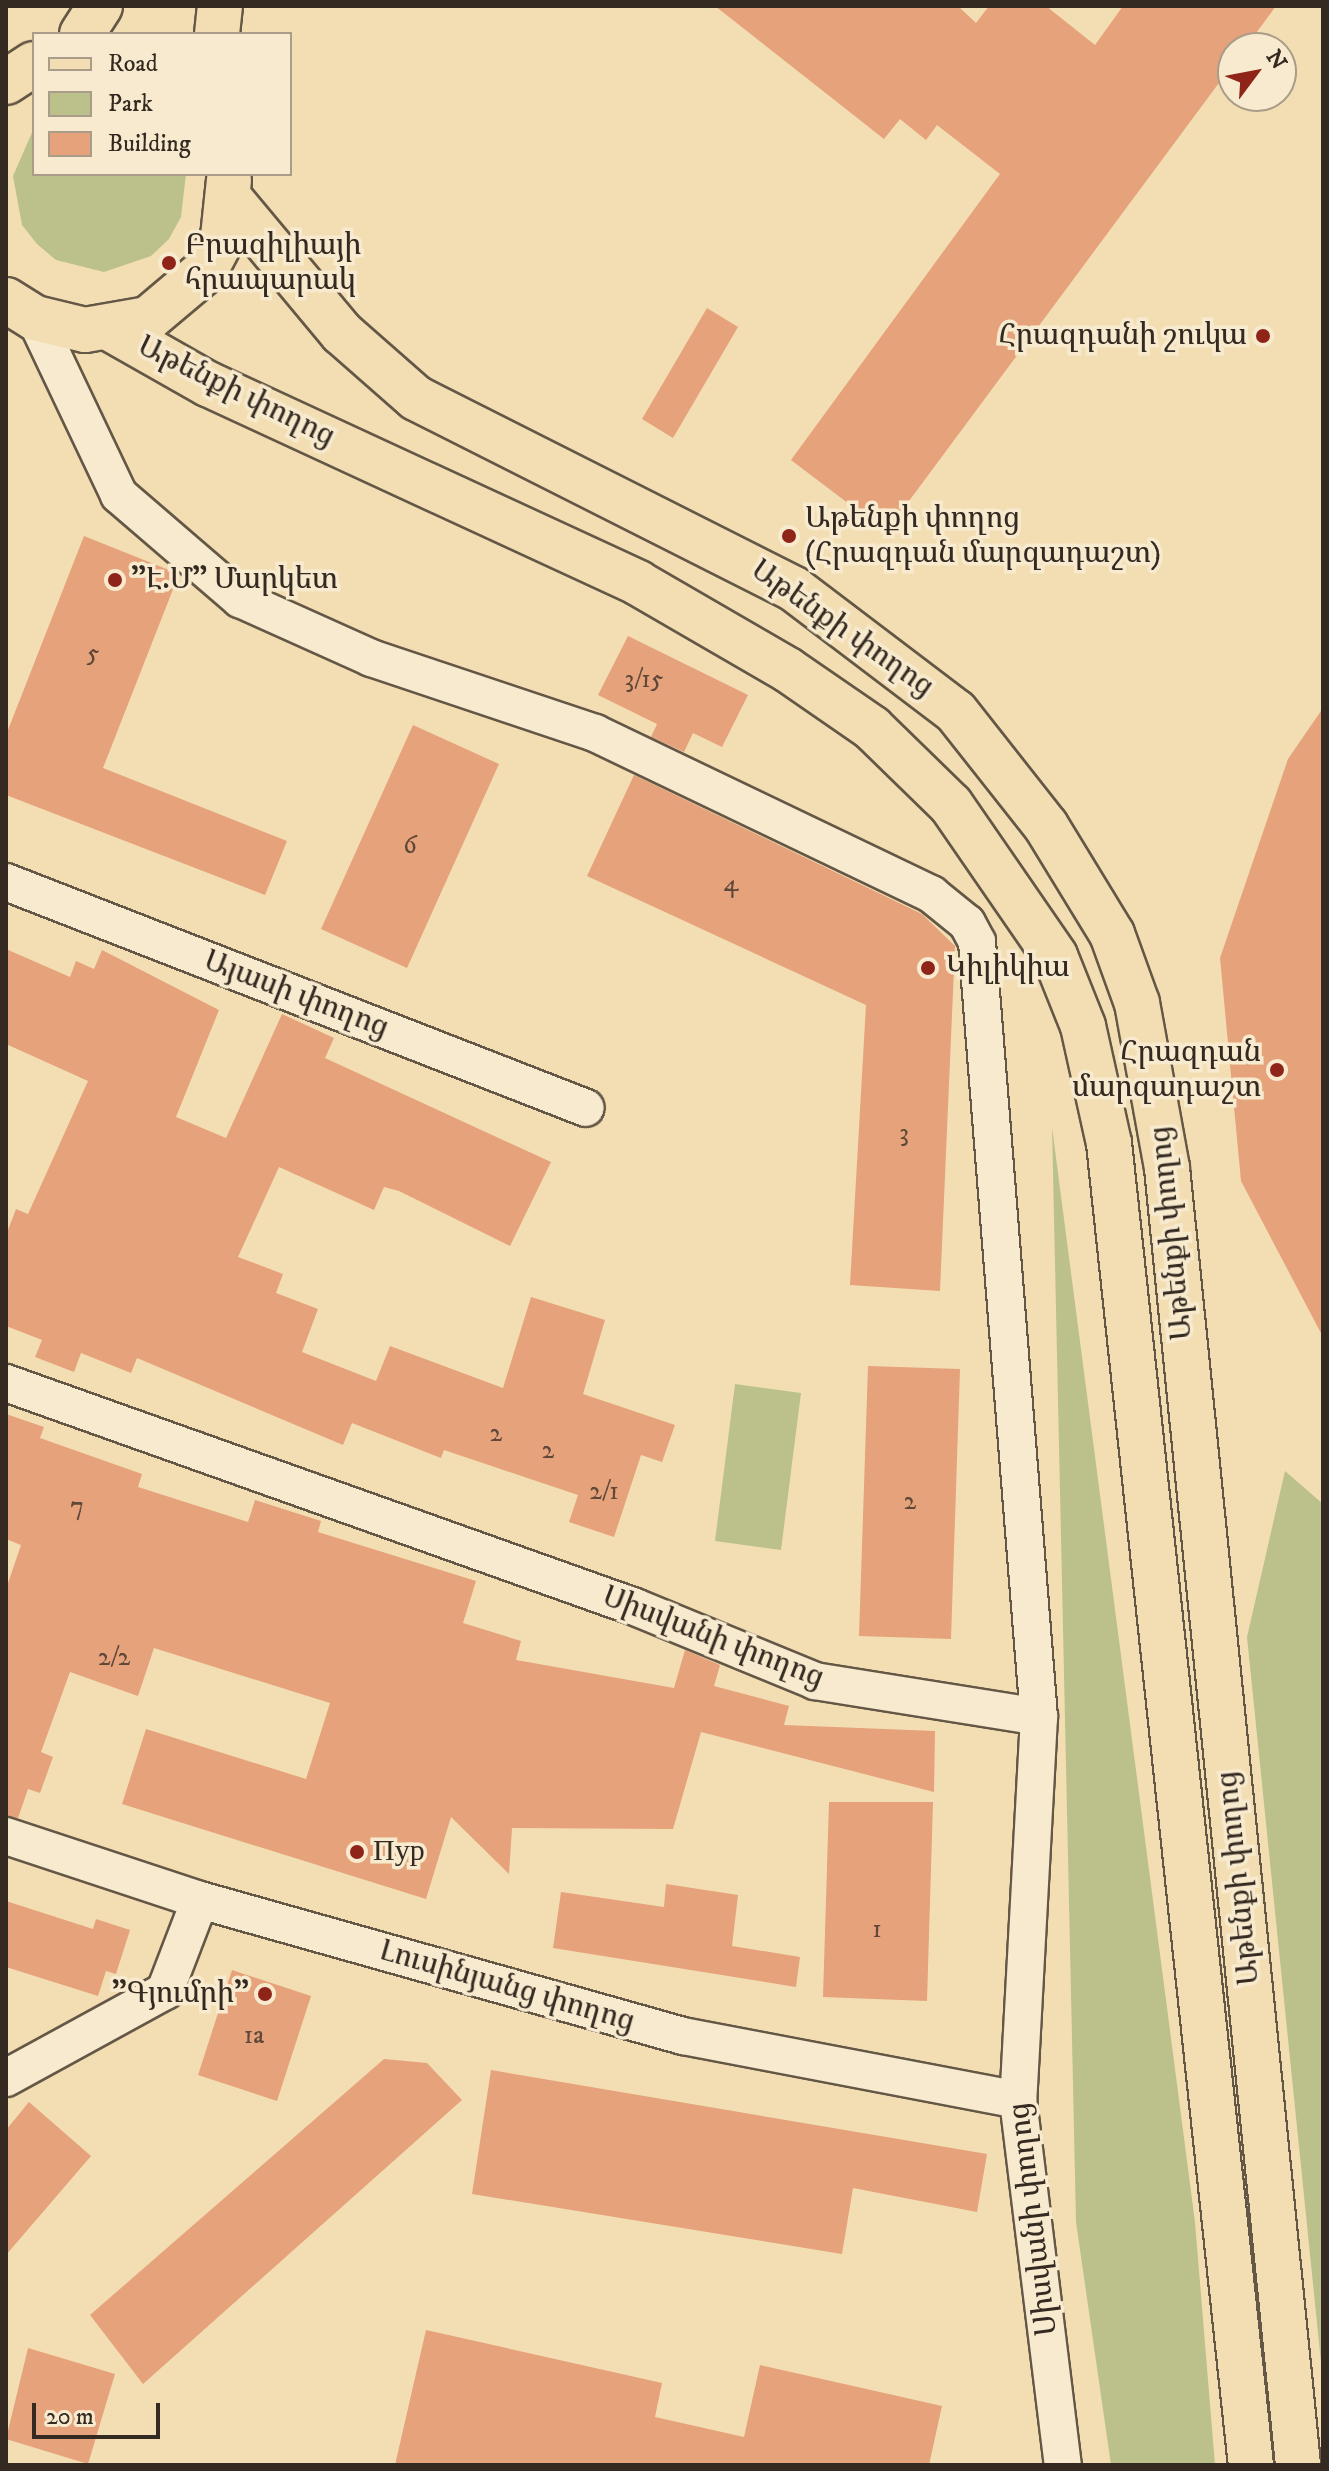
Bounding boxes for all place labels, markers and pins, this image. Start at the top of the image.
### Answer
place label: Բրազիլիայի հրապարակ [185,228,361,298]
marker: Բրազիլիայի հրապարակ [160,254,178,272]
place label: Հրազդանի շուկա [999,318,1247,354]
marker: Հրազդանի շուկա [1254,327,1272,345]
place label: Աթենքի փողոց (Հրազդան մարզադաշտ) [805,501,1161,572]
marker: Աթենքի փողոց (Հրազդան մարզադաշտ) [780,527,798,545]
place label: "Է.Մ" Մարկետ [131,562,338,598]
marker: "Է.Մ" Մարկետ [106,571,124,589]
place label: Կիլիկիա [946,950,1070,986]
marker: Կիլիկիա [917,957,939,979]
place label: Հրազդան մարզադաշտ [1072,1035,1261,1106]
marker: Հրազդան մարզադաշտ [1268,1061,1286,1079]
place label: Пур [373,1834,425,1870]
marker: Пур [348,1843,366,1861]
place label: "Գյումրի" [112,1976,249,2012]
marker: "Գյումրի" [256,1985,274,2003]

